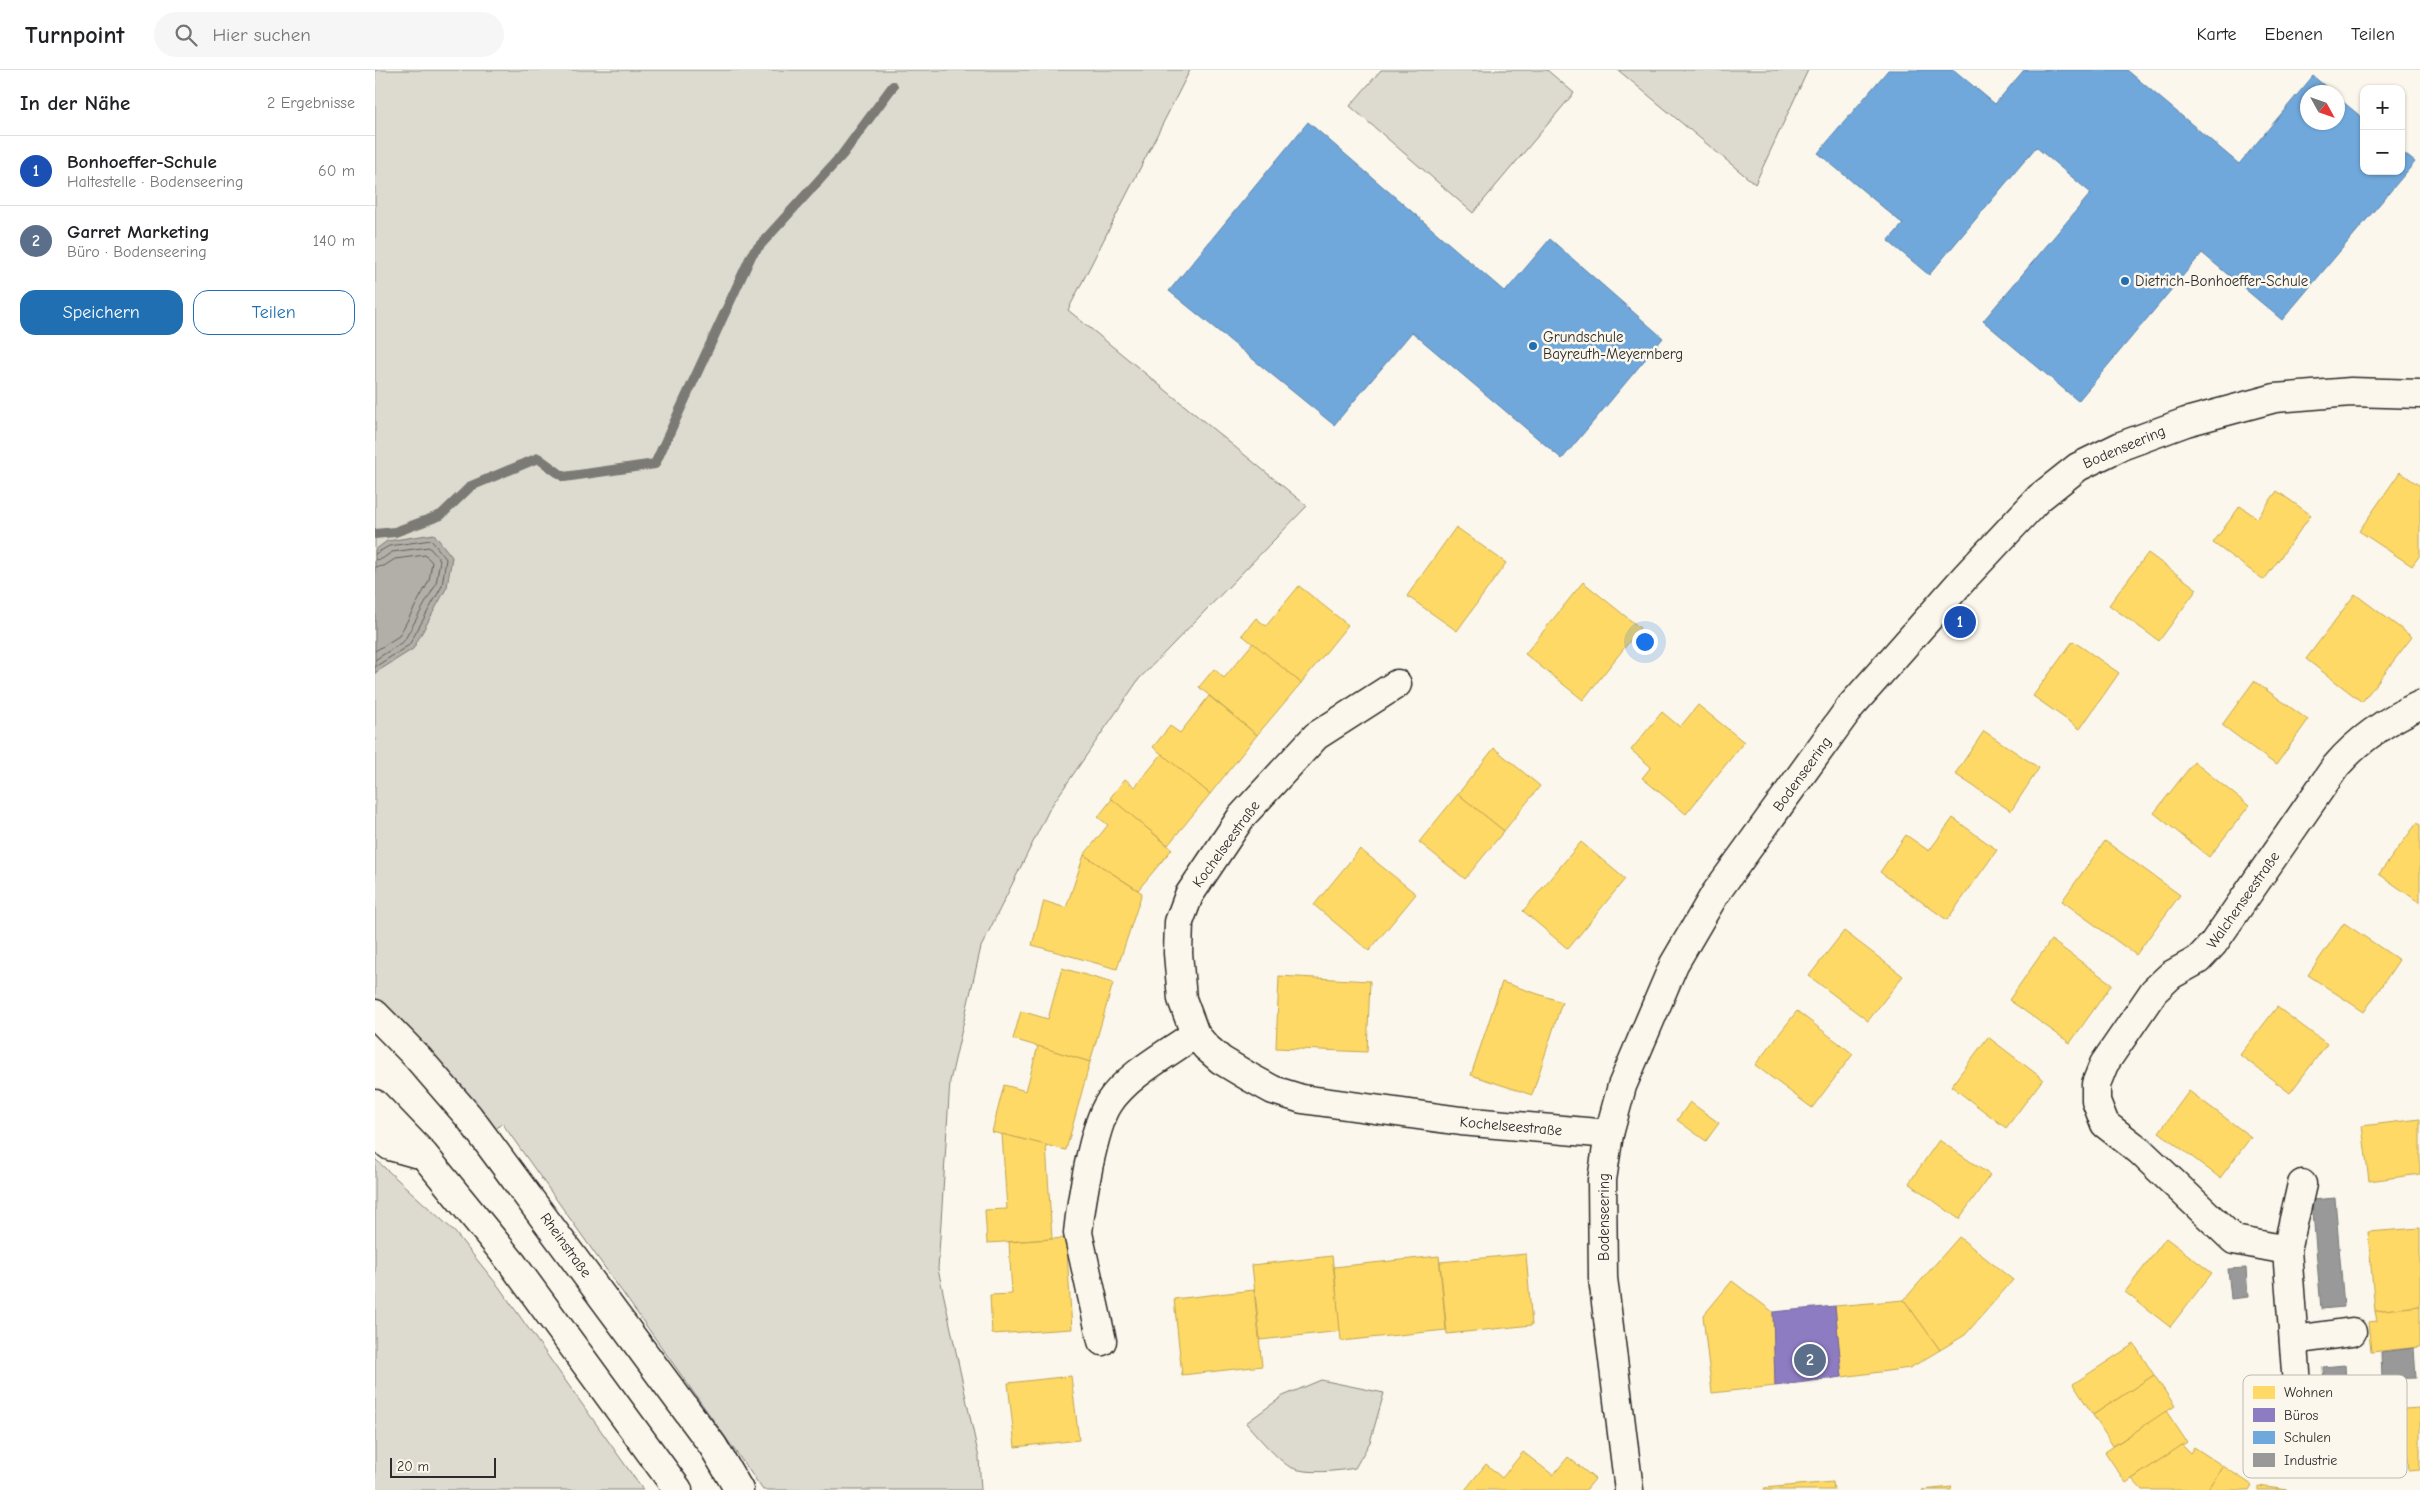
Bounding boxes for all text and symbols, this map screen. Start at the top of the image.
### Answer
search box [154,12,504,57]
text: Turnpoint [25,21,124,49]
icon: search [172,21,200,49]
text: Hier suchen [212,24,311,46]
text: Karte [2196,24,2237,45]
text: Ebenen [2265,24,2323,45]
text: Teilen [2351,24,2395,45]
north arrow [2300,85,2345,130]
map controls [2360,85,2405,175]
button: + [2360,85,2405,130]
text: In der Nähe [20,91,130,115]
text: 2 Ergebnisse [267,94,355,112]
button: − [2360,130,2405,175]
text: Bonhoeffer-Schule [67,151,217,173]
text: 1 [33,162,39,180]
text: 60 m [318,162,355,180]
text: Haltestelle · Bodenseering [67,173,243,191]
text: Garret Marketing [67,221,210,243]
text: 2 [32,232,40,250]
text: 140 m [313,232,355,250]
text: Büro · Bodenseering [67,243,207,261]
place label: Dietrich-Bonhoeffer-Schule [2135,272,2309,290]
marker: Dietrich-Bonhoeffer-Schule [2119,275,2131,287]
button: Speichern [20,290,183,335]
button: Teilen [193,290,355,335]
place label: Grundschule Bayreuth-Meyernberg [1543,328,1683,363]
marker: Grundschule Bayreuth-Meyernberg [1527,340,1539,352]
street label: Bodenseering [2080,422,2168,472]
pin: 1 [1944,603,1976,641]
your location [1632,629,1658,655]
street label: Bodenseering [1769,733,1835,815]
street label: Kochelseestraße [1188,797,1264,891]
street label: Walchenseestraße [2203,847,2284,952]
street label: Kochelseestraße [1459,1113,1564,1139]
street label: Bodenseering [1595,1173,1613,1261]
street label: Rheinstraße [537,1209,596,1281]
pin: 2 [1794,1341,1826,1379]
legend [2243,1375,2407,1478]
text: Wohnen [2284,1384,2333,1401]
text: Büros [2284,1407,2318,1424]
text: Schulen [2284,1429,2331,1446]
text: Industrie [2284,1452,2337,1469]
scale bar [390,1455,496,1478]
text: 20 m [397,1458,429,1475]

